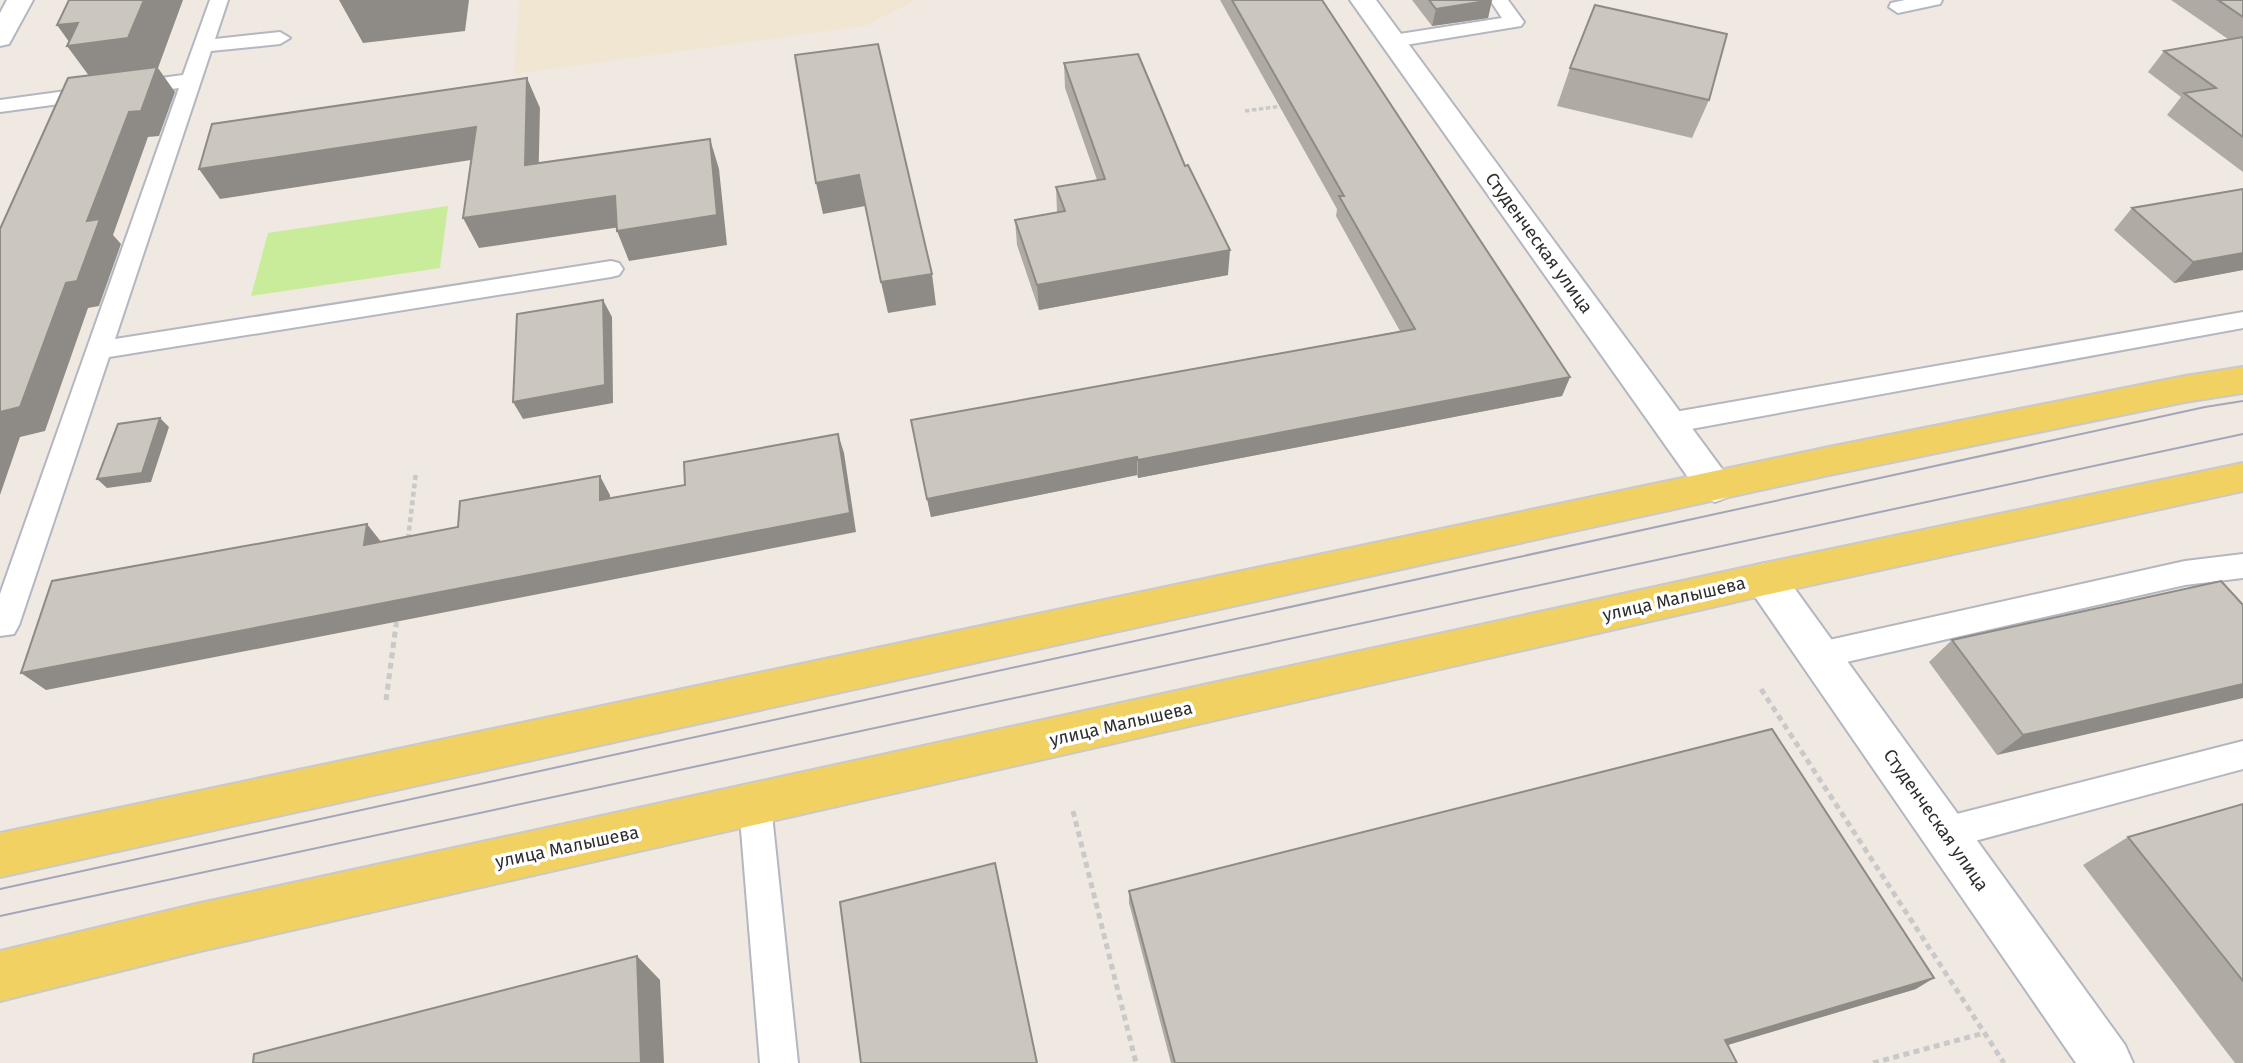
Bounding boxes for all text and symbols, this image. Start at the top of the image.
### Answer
street label: Студенческая улица [1481,168,1597,318]
street label: улица Малышева [1600,572,1748,626]
street label: улица Малышева [1047,697,1195,751]
street label: Студенческая улица [1879,745,1993,895]
street label: улица Малышева [493,821,641,873]

